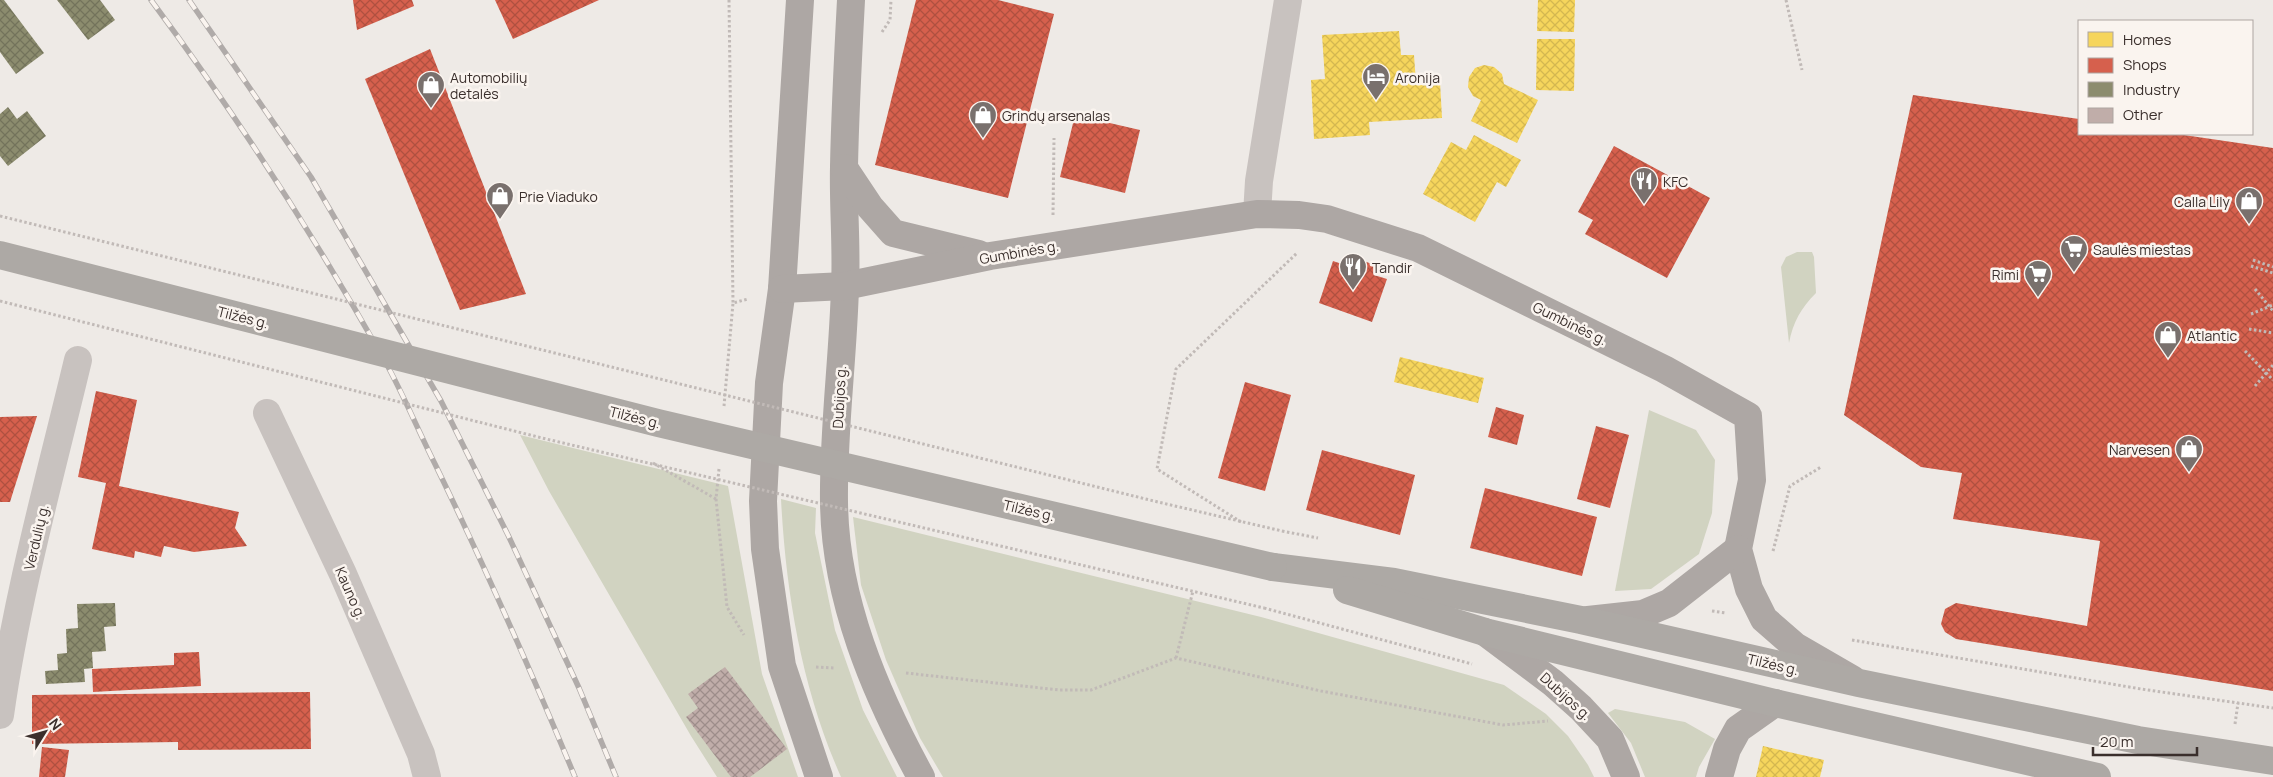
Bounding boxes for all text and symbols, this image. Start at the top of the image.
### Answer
legend [2078,20,2253,135]
text: Homes [2123,29,2172,50]
text: Shops [2123,54,2167,75]
hotel icon: Aronija [1361,62,1391,101]
place label: Automobilių detalės [450,68,527,103]
place label: Aronija [1395,68,1440,87]
shop icon: Automobilių detalės [416,70,446,109]
text: Industry [2123,79,2180,100]
shop icon: Grindų arsenalas [968,100,998,139]
text: Other [2123,104,2164,125]
place label: Grindų arsenalas [1002,106,1110,125]
restaurant icon: KFC [1629,166,1659,205]
place label: KFC [1663,172,1688,191]
shop icon: Prie Viaduko [485,181,515,220]
shop icon: Calla Lily [2234,186,2264,225]
place label: Prie Viaduko [519,187,598,206]
place label: Calla Lily [2174,192,2231,211]
supermarket icon: Saulės miestas [2059,234,2089,273]
street label: Gumbinės g. [978,236,1060,268]
place label: Saulės miestas [2093,240,2191,259]
restaurant icon: Tandir [1338,252,1368,291]
place label: Tandir [1372,258,1412,277]
supermarket icon: Rimi [2023,259,2053,298]
place label: Rimi [1992,265,2019,284]
street label: Gumbinės g. [1530,297,1610,349]
street label: Tilžės g. [215,301,271,333]
shop icon: Atlantic [2153,320,2183,359]
place label: Atlantic [2187,326,2237,345]
street label: Dubijos g. [828,365,850,429]
street label: Tilžės g. [607,401,663,433]
shop icon: Narvesen [2174,434,2204,473]
place label: Narvesen [2109,440,2170,459]
street label: Tilžės g. [1001,495,1057,525]
street label: Verdulių g. [19,502,53,572]
street label: Kauno g. [331,564,371,622]
street label: Tilžės g. [1745,649,1801,679]
street label: Dubijos g. [1536,668,1596,724]
north arrow [20,707,70,757]
text: N [45,714,66,734]
scale bar [2093,724,2197,756]
text: 20 m [2100,731,2133,752]

